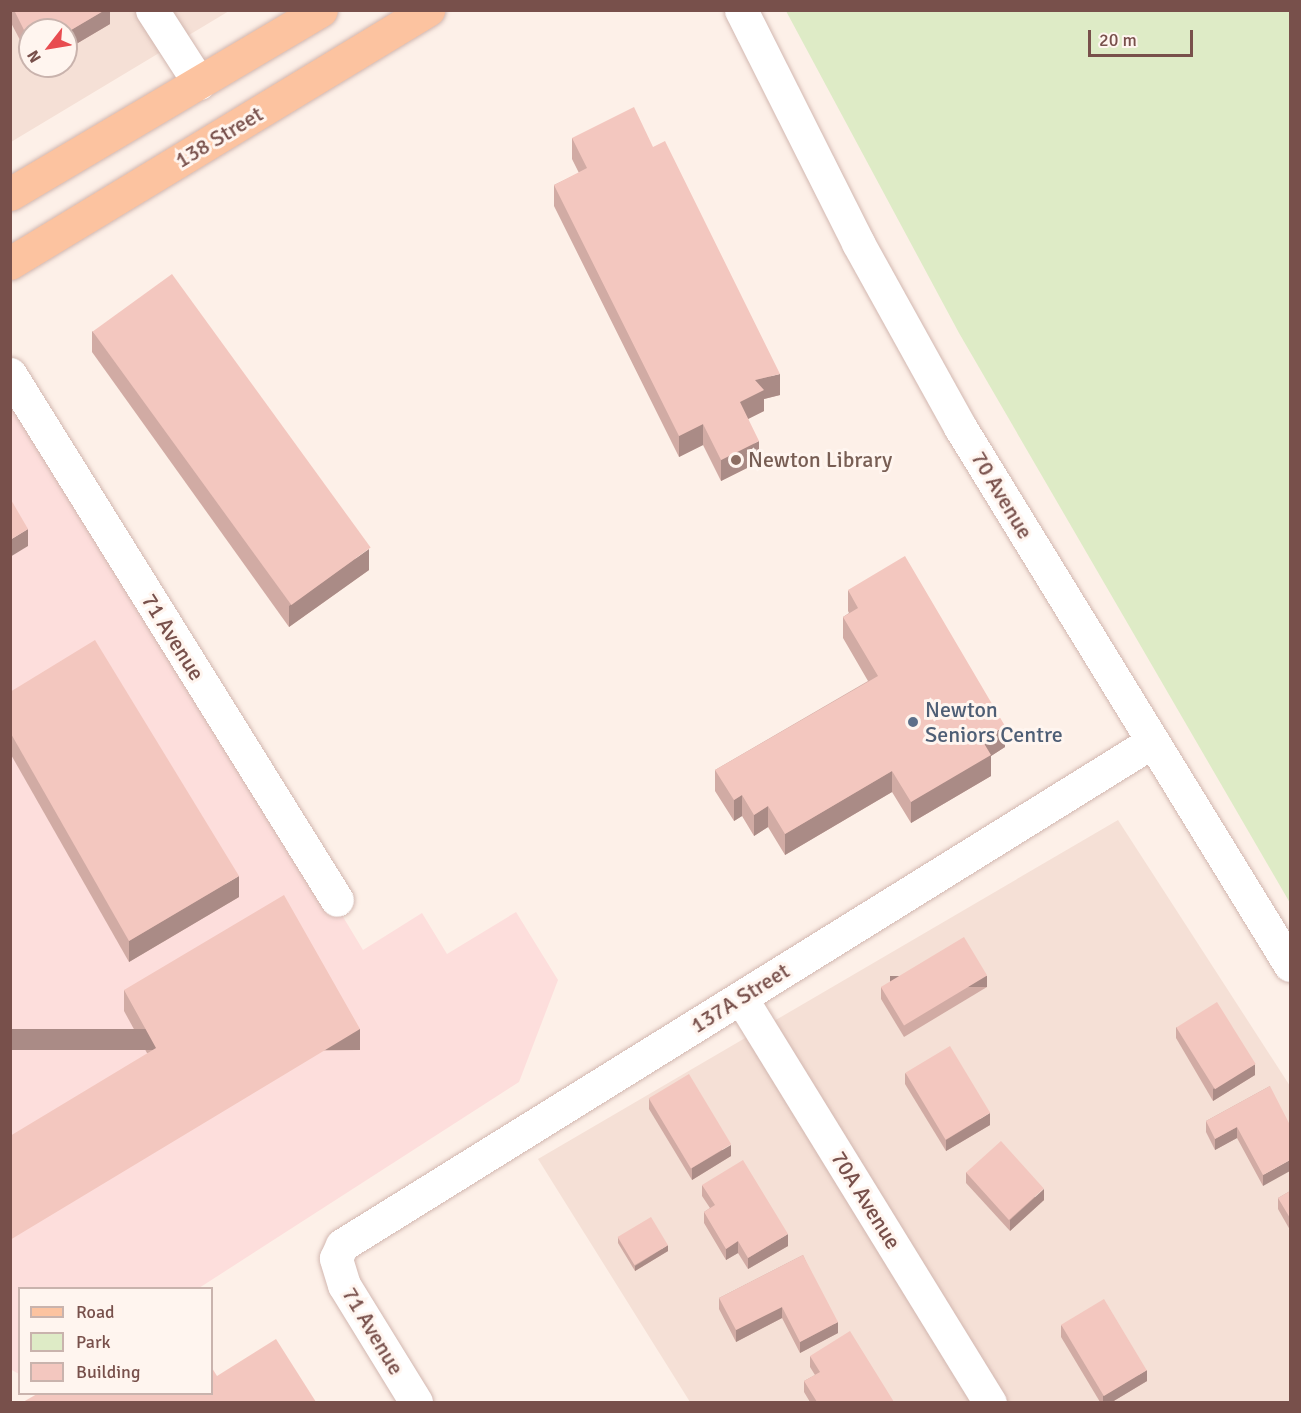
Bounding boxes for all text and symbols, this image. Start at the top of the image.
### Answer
north arrow [18,18,78,78]
scale bar [1091,18,1196,56]
text: 20 m [1099,29,1137,51]
text: N [23,46,46,66]
street label: 138 Street [170,100,268,174]
street label: 70 Avenue [966,446,1038,544]
place label: Newton Library [748,447,892,473]
marker: Newton Library [729,453,743,467]
street label: 71 Avenue [136,589,210,685]
place label: Newton Seniors Centre [925,696,1063,748]
marker: Newton Seniors Centre [906,715,920,729]
street label: 137A Street [686,957,794,1039]
street label: 70A Avenue [825,1146,907,1254]
street label: 71 Avenue [337,1282,409,1380]
legend [18,1287,213,1395]
text: Road [76,1301,115,1323]
text: Park [76,1331,111,1353]
text: Building [76,1361,140,1383]

